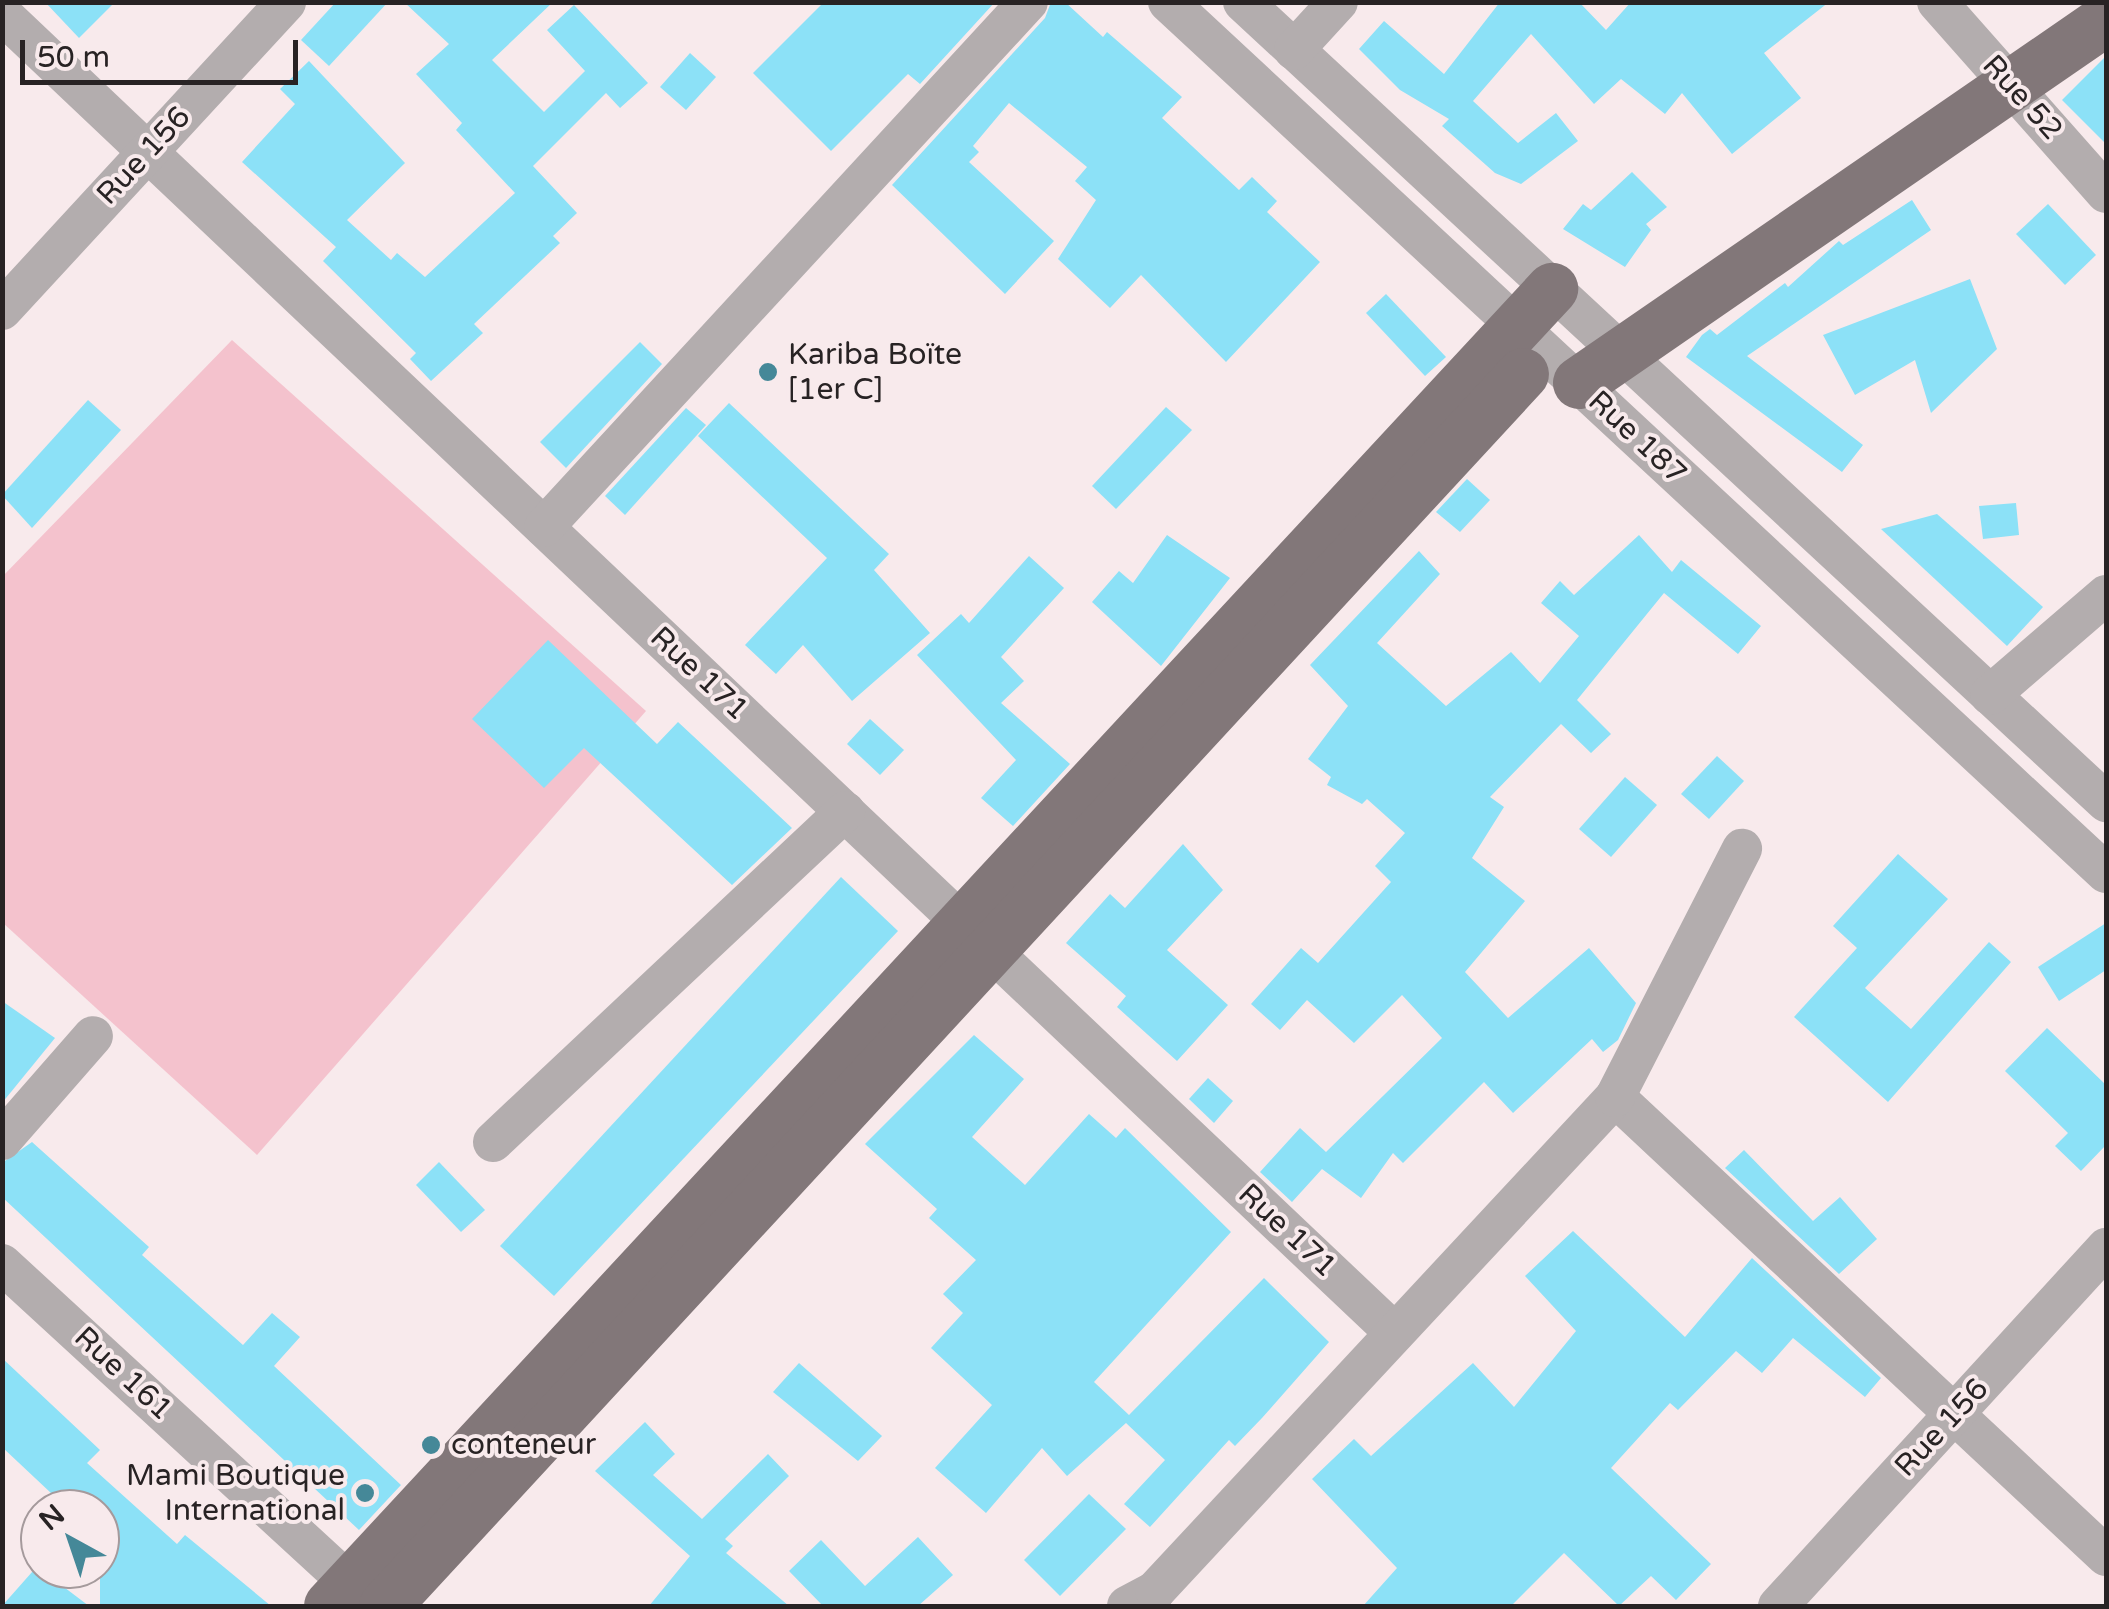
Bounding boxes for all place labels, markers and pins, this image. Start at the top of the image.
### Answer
place label: Kariba Boïte [1er C] [788,337,962,408]
marker: Kariba Boïte [1er C] [757,361,779,383]
place label: conteneur [451,1427,596,1463]
marker: conteneur [420,1434,442,1456]
place label: Mami Boutique International [126,1458,345,1528]
marker: Mami Boutique International [354,1482,376,1504]

